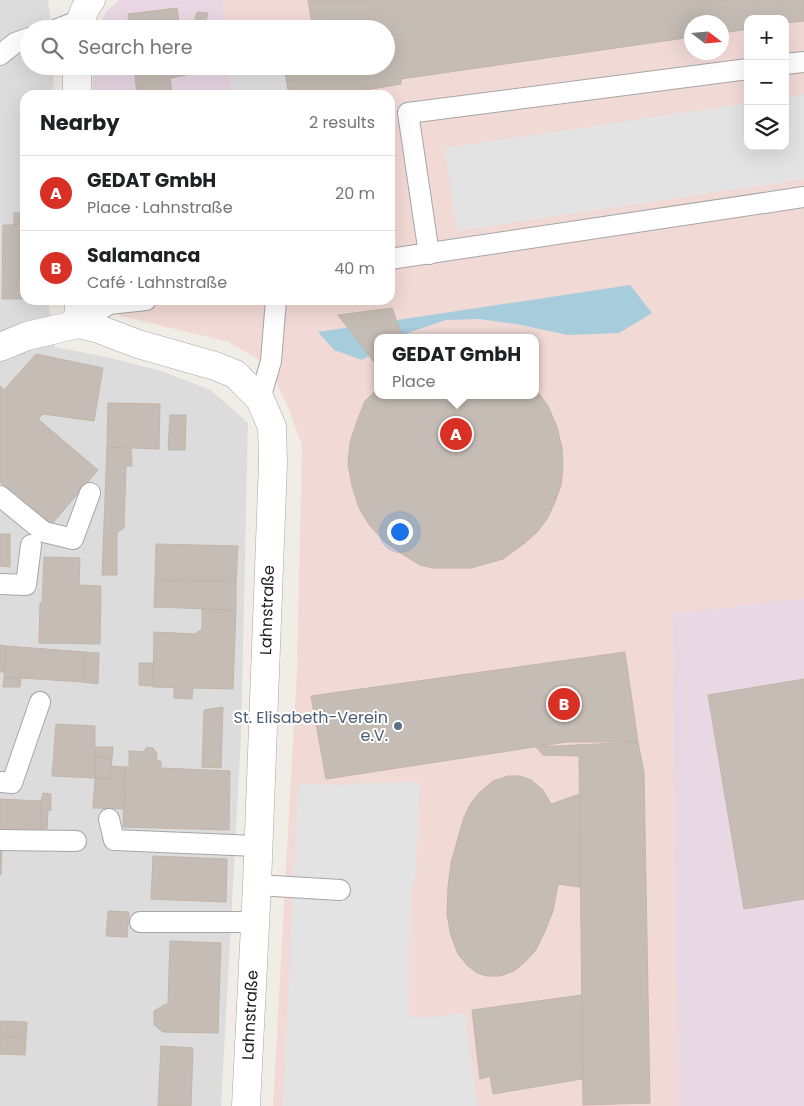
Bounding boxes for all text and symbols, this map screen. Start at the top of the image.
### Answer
north arrow [684,15,729,60]
map controls [744,15,789,150]
button: + [744,15,789,60]
search box [20,20,395,75]
icon: search [38,34,66,62]
text: Search here [78,34,192,61]
button: − [744,60,789,105]
button: layers [744,105,789,150]
text: Nearby [40,108,120,137]
text: 2 results [309,111,375,134]
text: GEDAT GmbH [87,167,216,194]
text: A [50,182,62,205]
text: 20 m [335,182,375,205]
text: Place · Lahnstraße [87,196,233,219]
text: Salamanca [87,242,200,269]
text: B [51,257,61,280]
text: 40 m [334,257,375,280]
text: Café · Lahnstraße [87,271,227,294]
popup [374,334,539,399]
text: GEDAT GmbH [392,341,521,368]
text: Place [392,370,436,393]
pin: A [440,415,472,453]
your location [387,519,413,545]
street label: Lahnstraße [254,565,280,655]
pin: B [548,685,580,723]
place label: St. Elisabeth-Verein e.V. [233,706,388,747]
marker: St. Elisabeth-Verein e.V. [392,720,404,732]
street label: Lahnstraße [236,969,264,1061]

